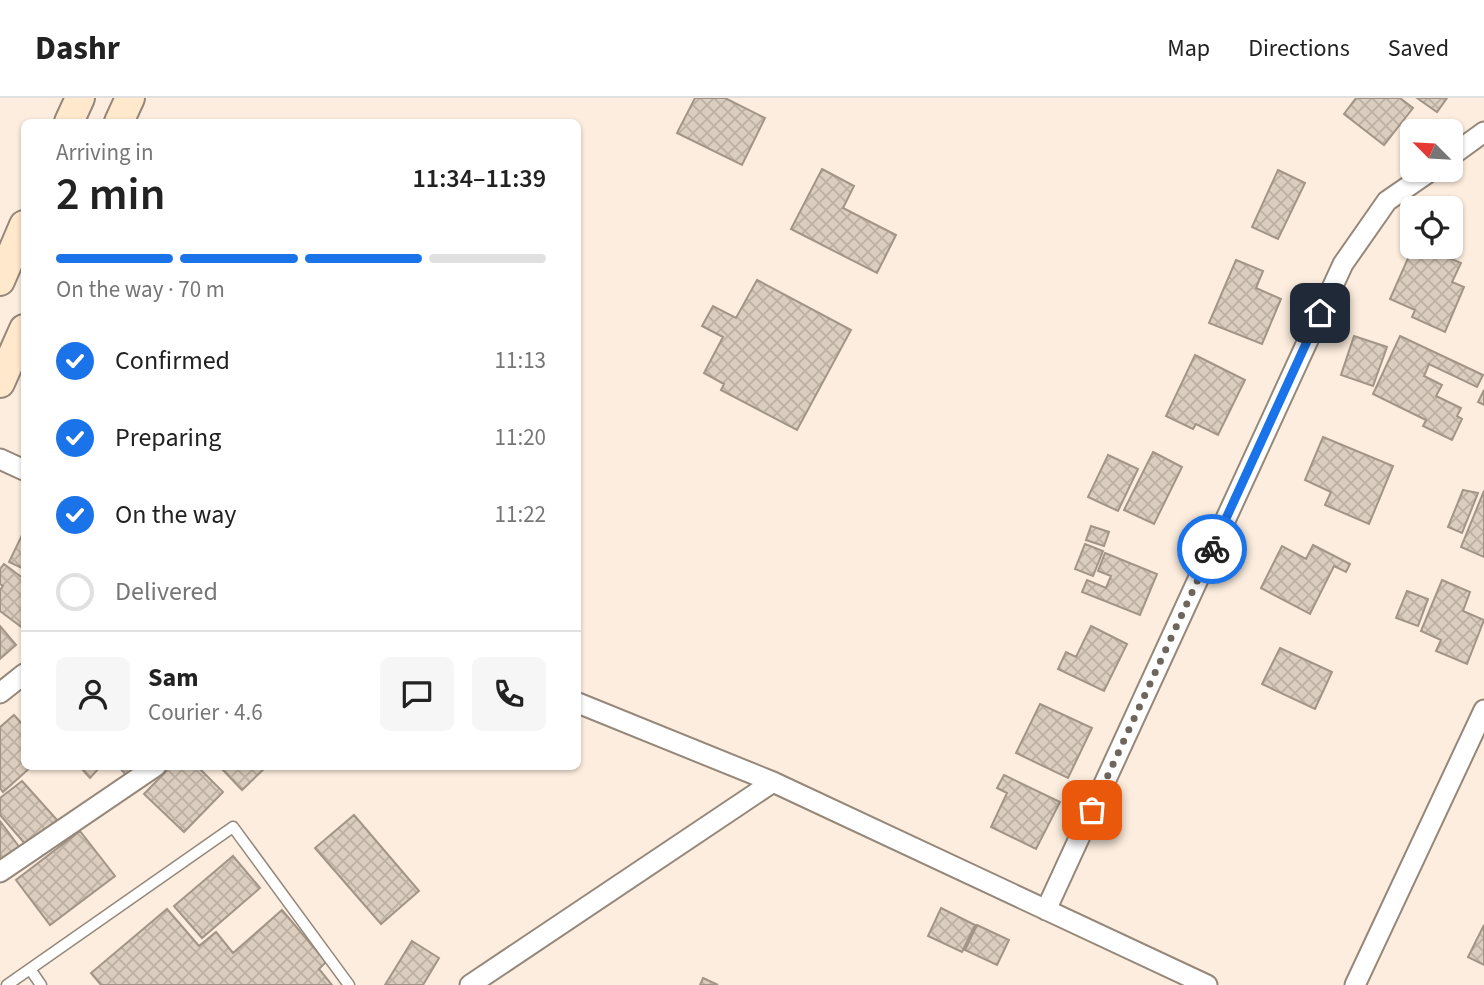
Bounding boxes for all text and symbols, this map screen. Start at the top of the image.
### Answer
text: Dashr [35,25,120,72]
text: Map [1167,31,1210,66]
text: Directions [1248,31,1350,66]
text: Saved [1388,31,1449,66]
north arrow [1400,119,1463,182]
map controls [1400,119,1463,259]
text: Arriving in [56,136,154,169]
text: 11:34–11:39 [413,160,546,197]
text: 2 min [56,162,165,227]
button: locate [1400,196,1463,259]
text: On the way · 70 m [56,273,225,306]
pin [1290,283,1350,343]
icon: home [1301,294,1339,332]
icon: check [56,342,94,380]
text: Confirmed [115,342,230,379]
text: 11:13 [495,344,546,377]
icon: check [56,419,94,457]
text: Preparing [115,419,221,456]
text: 11:20 [495,421,546,454]
icon: check [56,496,94,534]
text: On the way [115,496,236,533]
text: 11:22 [495,498,546,531]
courier [1177,514,1247,584]
icon: bike [1193,530,1231,568]
text: Delivered [115,573,218,610]
button: person [56,657,130,731]
button: chat [380,657,454,731]
button: phone [472,657,546,731]
text: Sam [148,659,198,696]
text: Courier · 4.6 [148,696,263,729]
pin [1062,780,1122,840]
icon: bag [1073,791,1111,829]

